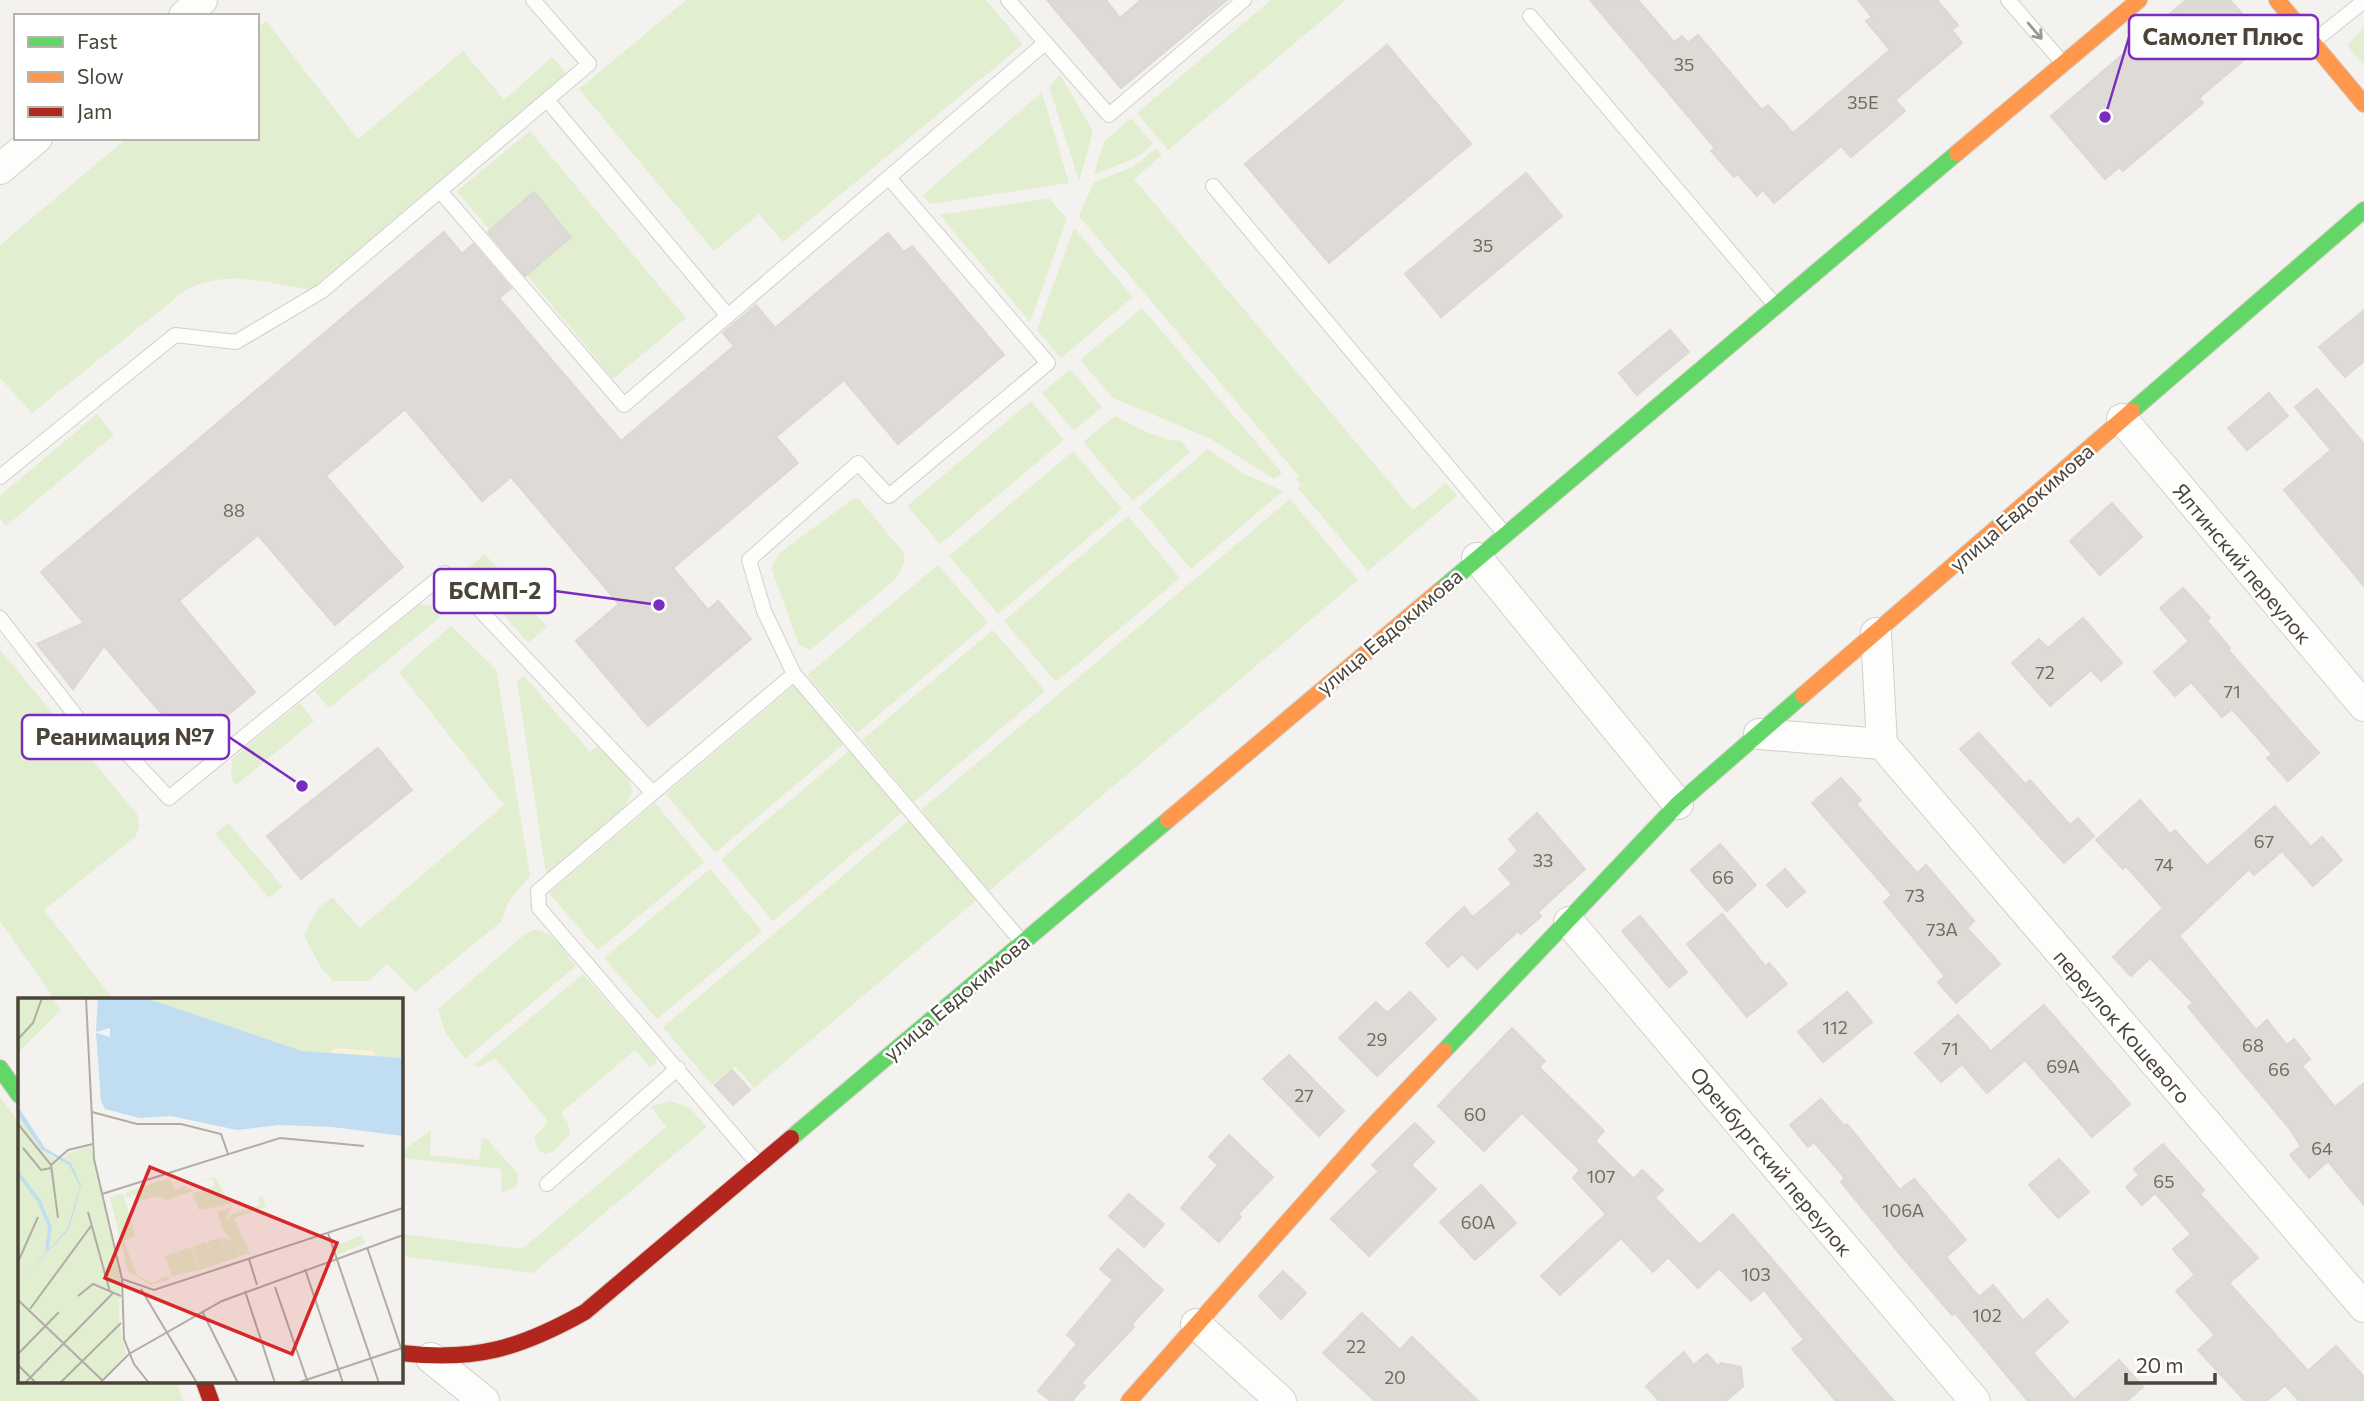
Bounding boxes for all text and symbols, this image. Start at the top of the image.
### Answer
legend [14,14,259,140]
callout: Самолет Плюс [2129,15,2318,59]
one-way arrow [2027,22,2043,40]
text: Самолет Плюс [2143,22,2303,50]
text: Fast [77,28,118,53]
house number: 35 [1674,53,1694,75]
text: Slow [77,63,124,88]
house number: 35Е [1847,91,1879,113]
text: Jam [77,98,112,123]
house number: 35 [1473,234,1493,256]
street label: улица Евдокимова [1944,438,2098,576]
street label: Ялтинский переулок [2169,478,2317,648]
house number: 88 [223,499,245,521]
street label: улица Евдокимова [1311,563,1467,699]
callout: БСМП-2 [434,569,555,613]
text: БСМП-2 [449,576,541,604]
house number: 72 [2035,661,2055,683]
house number: 71 [2223,680,2241,702]
callout: Реанимация №7 [22,715,229,759]
text: Реанимация №7 [36,722,214,750]
house number: 67 [2254,830,2274,852]
house number: 33 [1533,849,1553,871]
house number: 74 [2154,853,2174,875]
house number: 66 [1712,866,1734,888]
house number: 73 [1905,884,1925,906]
house number: 73А [1926,918,1958,940]
street label: улица Евдокимова [878,929,1034,1065]
street label: переулок Кошевого [2049,944,2197,1108]
inset map [18,998,402,1384]
house number: 112 [1822,1016,1848,1038]
house number: 29 [1367,1028,1387,1050]
house number: 68 [2242,1034,2264,1056]
house number: 71 [1941,1037,1959,1059]
house number: 69А [2046,1055,2080,1077]
house number: 66 [2268,1058,2290,1080]
street label: Оренбургский переулок [1686,1061,1858,1261]
house number: 27 [1294,1084,1314,1106]
house number: 60 [1464,1103,1486,1125]
house number: 64 [2311,1137,2333,1159]
house number: 107 [1587,1165,1615,1187]
house number: 65 [2153,1170,2175,1192]
house number: 106А [1882,1199,1924,1221]
house number: 60А [1461,1211,1495,1233]
house number: 103 [1741,1263,1771,1285]
house number: 102 [1972,1304,2002,1326]
house number: 22 [1346,1335,1366,1357]
scale bar [2126,1342,2215,1386]
text: 20 m [2136,1352,2184,1377]
house number: 20 [1384,1366,1406,1388]

